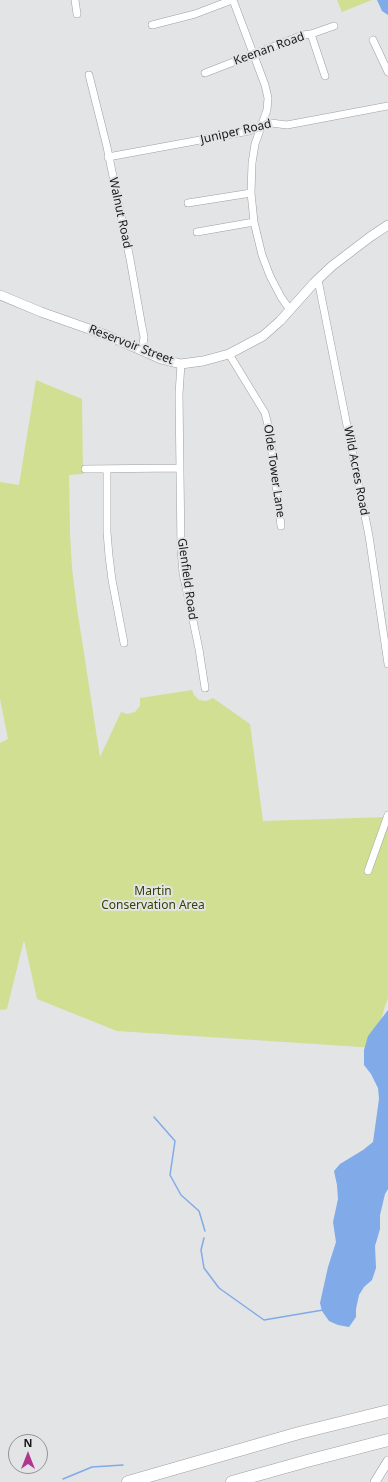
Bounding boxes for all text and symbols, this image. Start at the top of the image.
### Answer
street label: Keenan Road [232,29,306,69]
street label: Juniper Road [199,117,273,147]
street label: Walnut Road [105,176,135,250]
street label: Reservoir Street [87,322,175,368]
street label: Olde Tower Lane [260,423,288,519]
street label: Wild Acres Road [340,425,372,517]
street label: Glenfield Road [174,537,200,621]
park label: Martin Conservation Area [101,885,205,913]
north arrow [8,1434,48,1474]
text: N [24,1435,32,1450]

